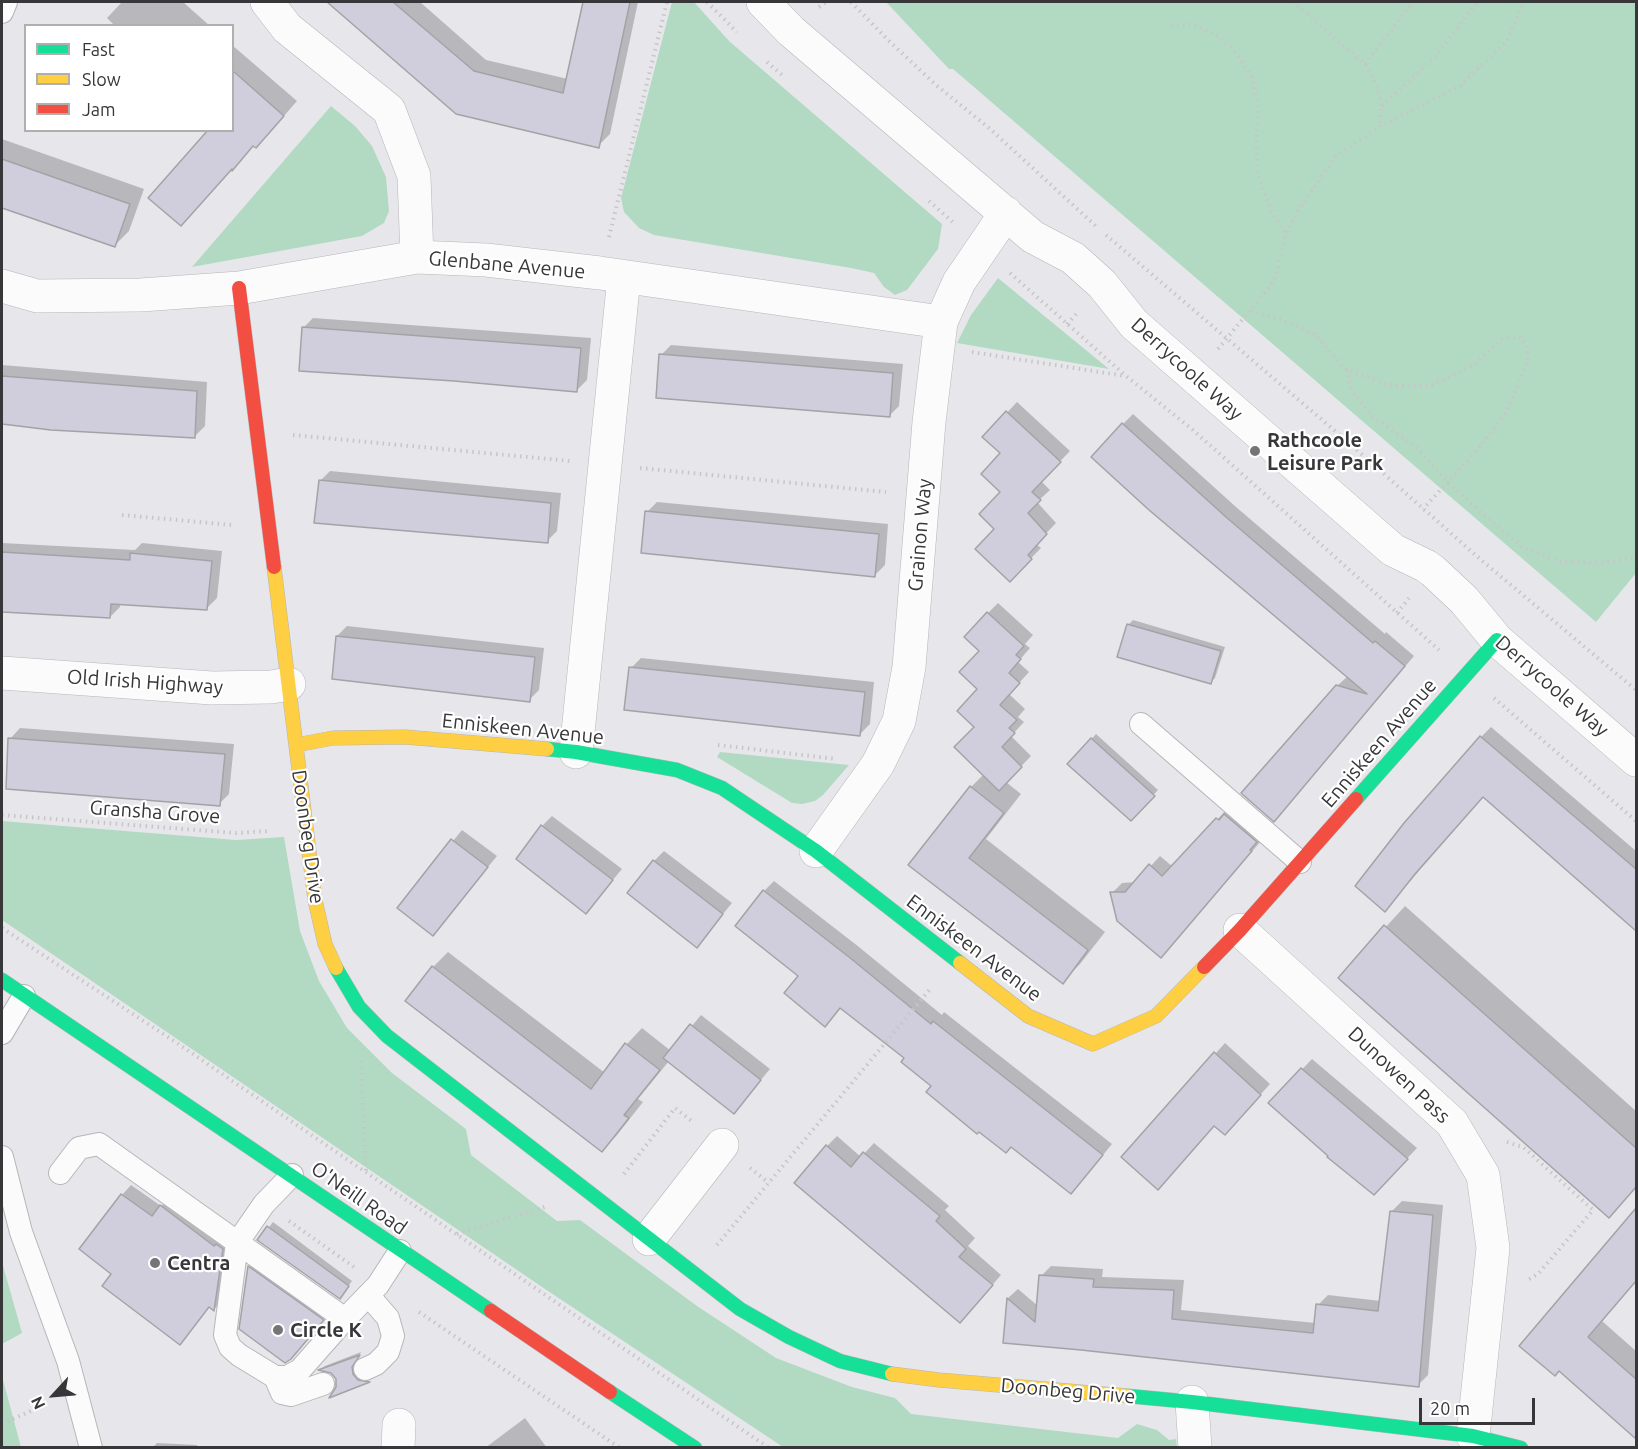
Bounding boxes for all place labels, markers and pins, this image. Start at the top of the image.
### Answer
place label: Rathcoole Leisure Park [1267,428,1383,475]
marker: Rathcoole Leisure Park [1248,444,1262,458]
place label: Centra [167,1251,230,1275]
marker: Centra [148,1256,162,1270]
place label: Circle K [290,1318,362,1342]
marker: Circle K [271,1323,285,1337]

